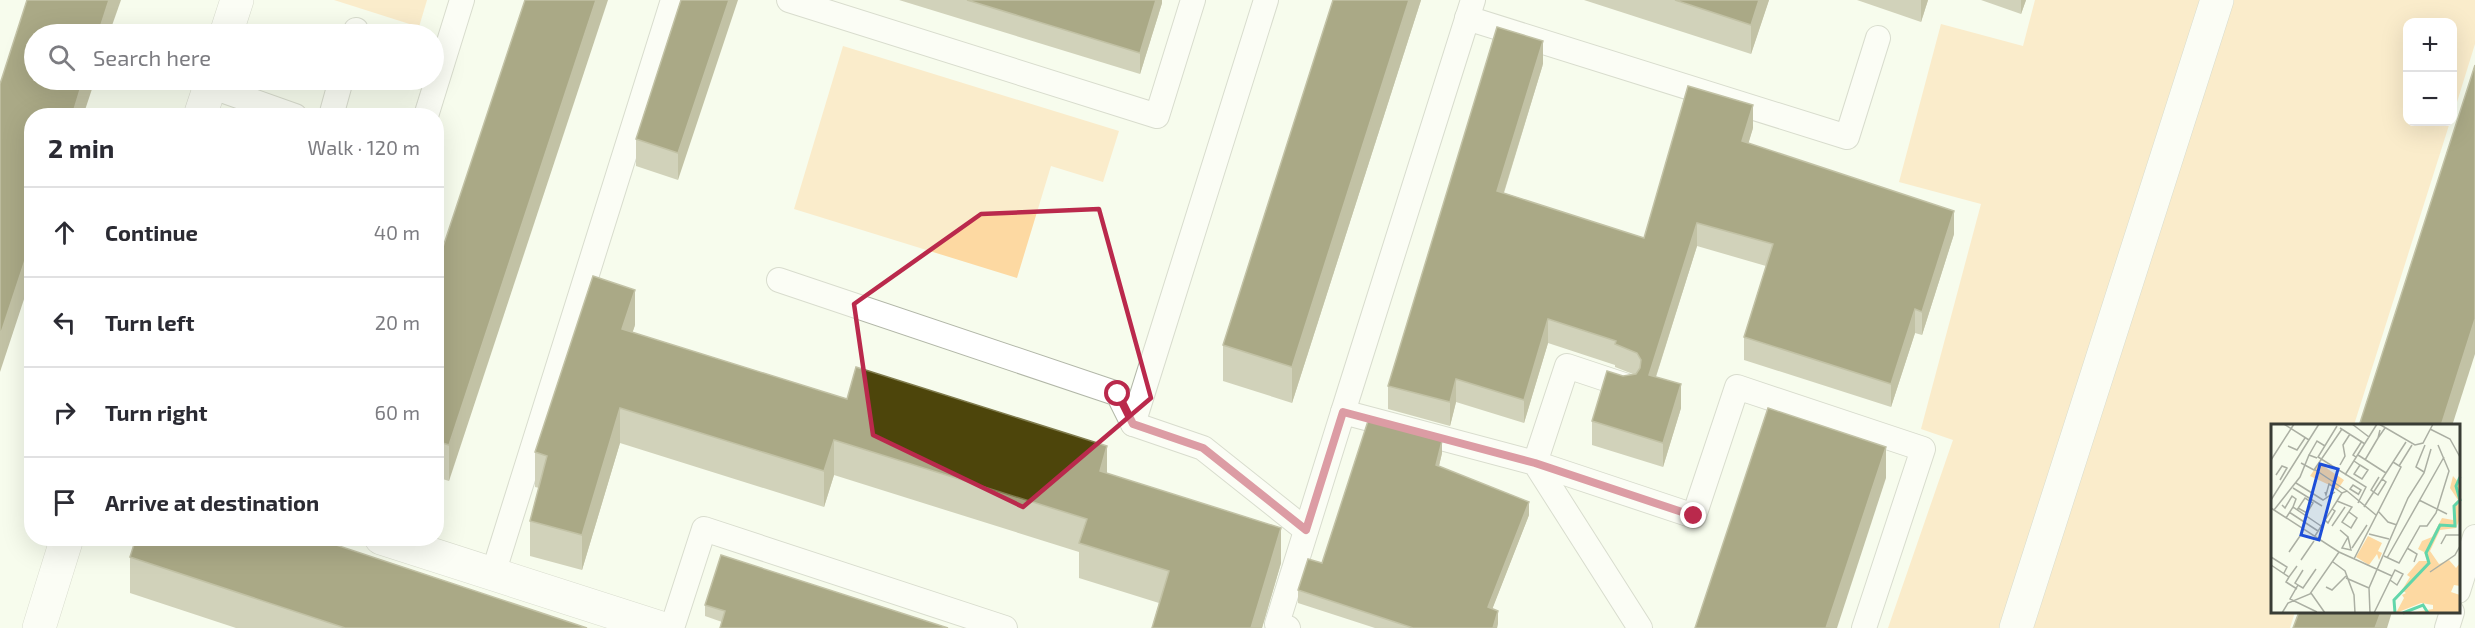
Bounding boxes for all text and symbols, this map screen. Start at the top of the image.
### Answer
map controls [2403,18,2457,126]
button: + [2403,18,2457,72]
search box [24,24,444,90]
icon: search [45,41,78,74]
text: Search here [93,44,211,70]
button: − [2403,72,2457,126]
text: 2 min [48,132,114,163]
text: Walk · 120 m [308,135,420,159]
icon: ahead [48,216,81,249]
text: Continue [105,219,198,245]
text: 40 m [374,220,420,244]
icon: left [48,306,81,339]
text: Turn left [105,309,194,335]
text: 20 m [375,310,420,334]
route start [1104,380,1130,406]
icon: right [48,396,81,429]
text: Turn right [105,399,207,425]
text: 60 m [375,400,420,424]
inset map [2271,424,2460,613]
icon: arrive [48,486,81,519]
text: Arrive at destination [105,489,319,515]
route end [1680,502,1706,528]

